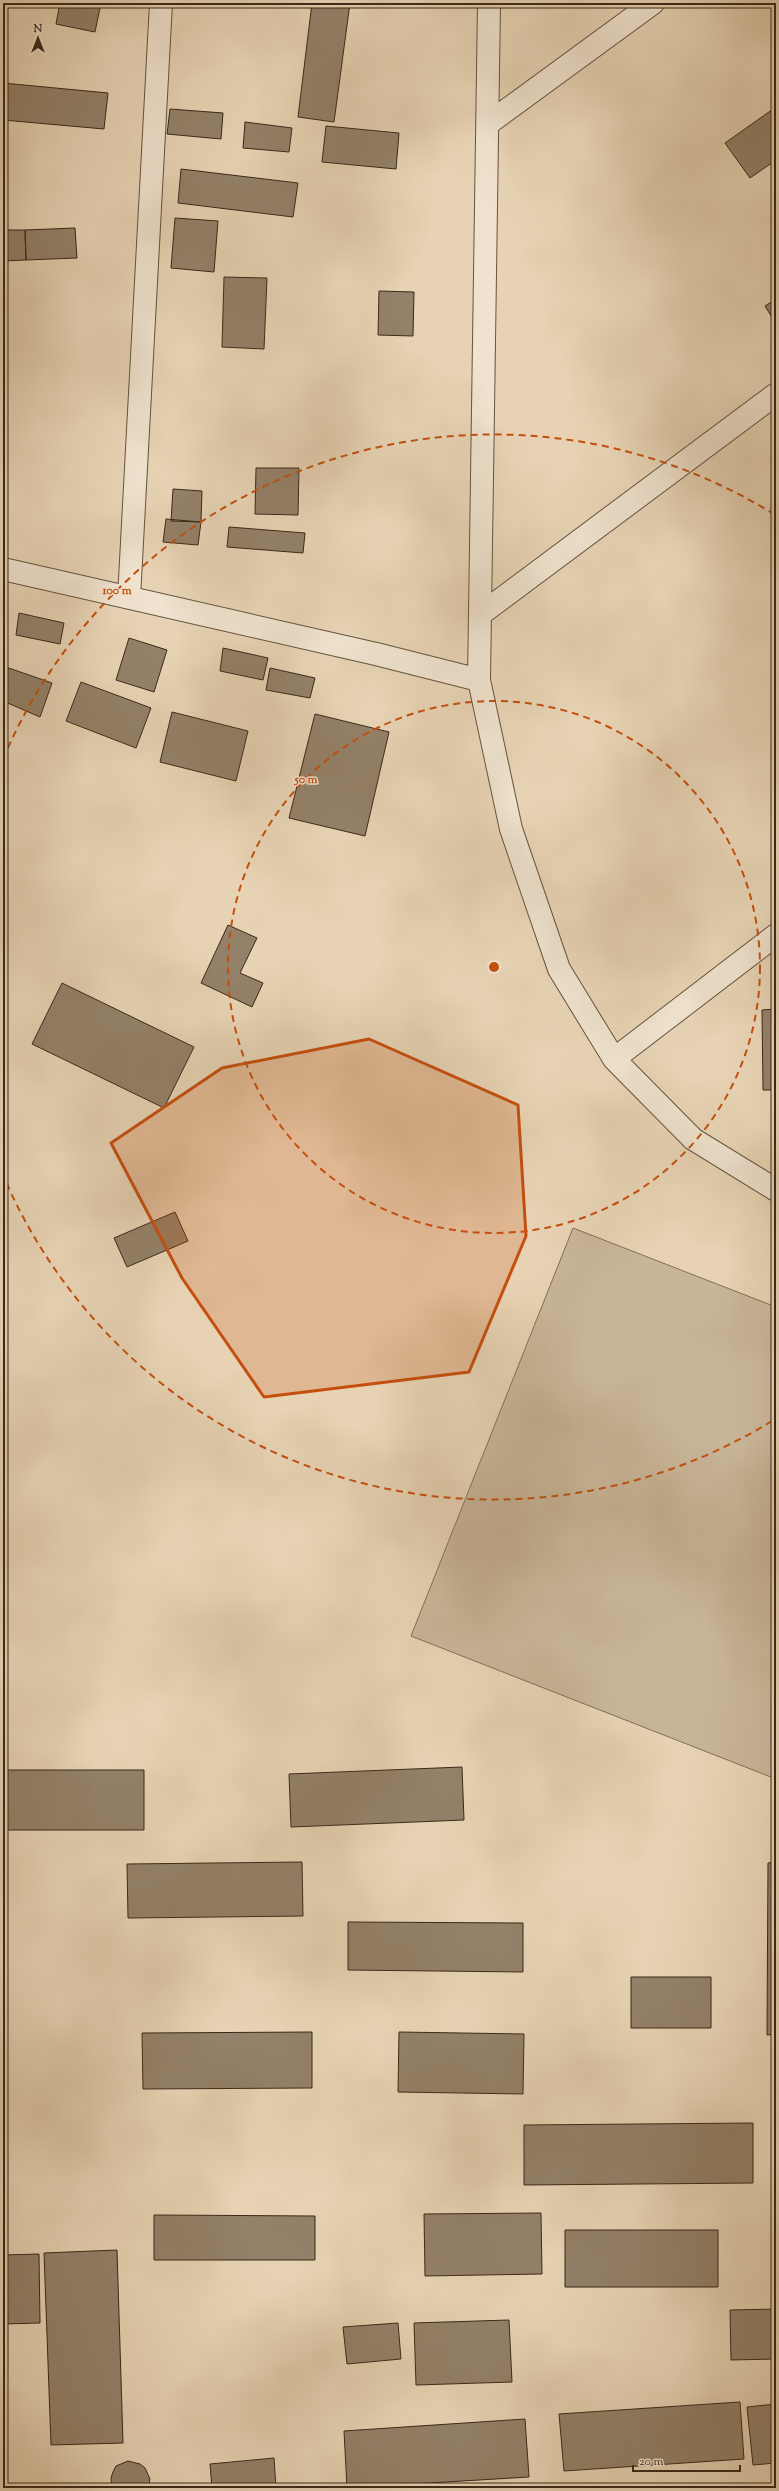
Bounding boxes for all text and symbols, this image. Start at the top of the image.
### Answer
north arrow [18,18,58,58]
text: N [33,21,43,37]
text: 100 m [101,582,132,600]
text: 50 m [294,771,318,789]
centre of rings [487,960,501,974]
scale bar [633,2447,740,2473]
text: 20 m [639,2453,664,2471]

